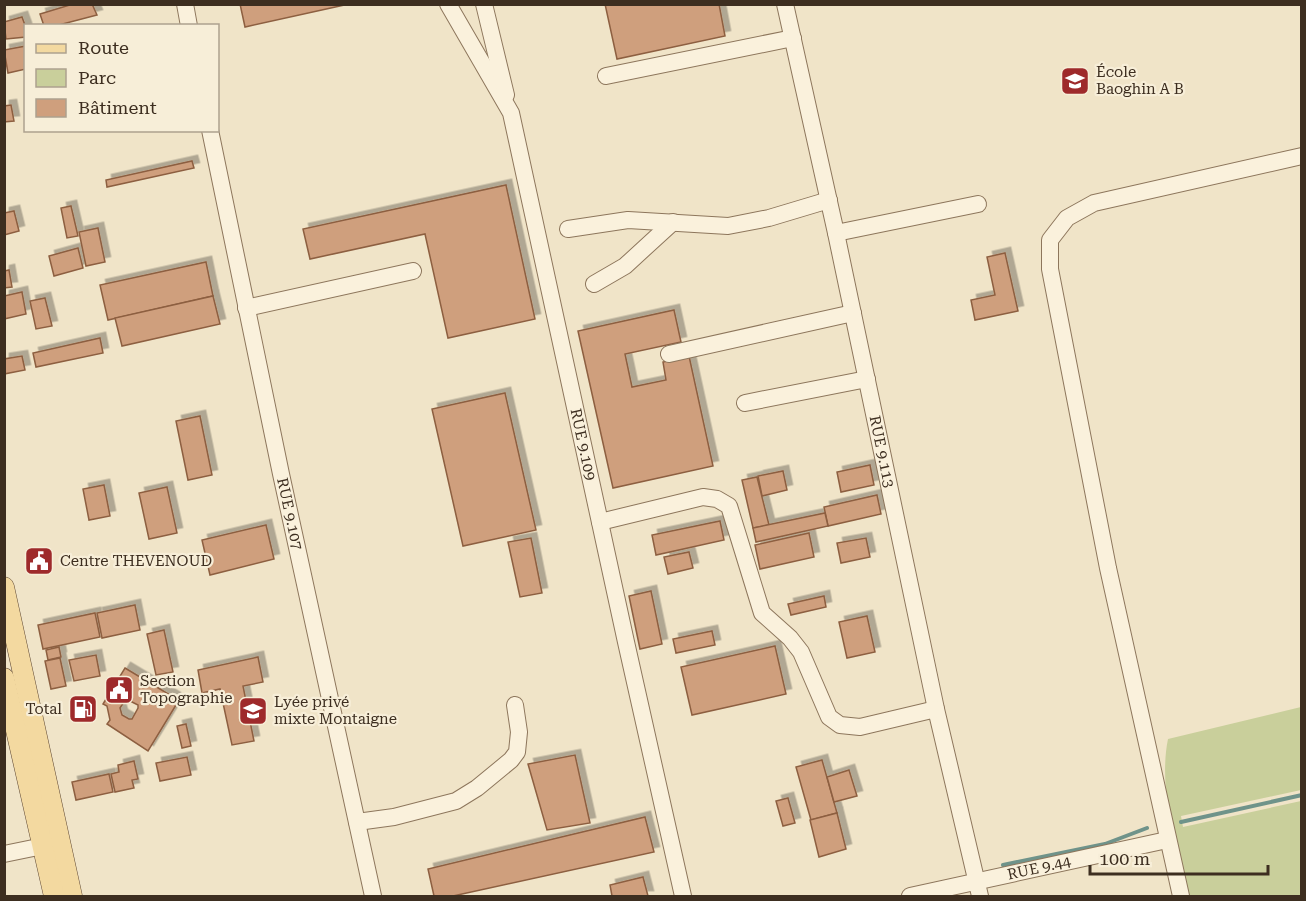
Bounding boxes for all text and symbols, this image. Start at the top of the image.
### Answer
legend [24,24,219,132]
text: Route [78,37,129,58]
place label: École Baoghin A B [1096,63,1184,98]
school or university icon: École Baoghin A B [1059,65,1091,97]
text: Parc [78,67,116,88]
text: Bâtiment [78,97,157,118]
street label: RUE 9.109 [566,407,600,482]
street label: RUE 9.113 [866,414,898,489]
street label: RUE 9.107 [273,476,306,551]
public building icon: Centre THEVENOUD [23,545,55,577]
place label: Centre THEVENOUD [60,552,212,570]
place label: Section Topographie [140,672,232,707]
public building icon: Section Topographie [103,674,135,706]
fuel station icon: Total [67,693,99,725]
place label: Lyée privé mixte Montaigne [274,693,397,728]
school or university icon: Lyée privé mixte Montaigne [237,695,269,727]
place label: Total [25,700,62,718]
scale bar [1090,838,1268,876]
text: 100 m [1099,848,1150,869]
street label: RUE 9.44 [1005,852,1073,884]

